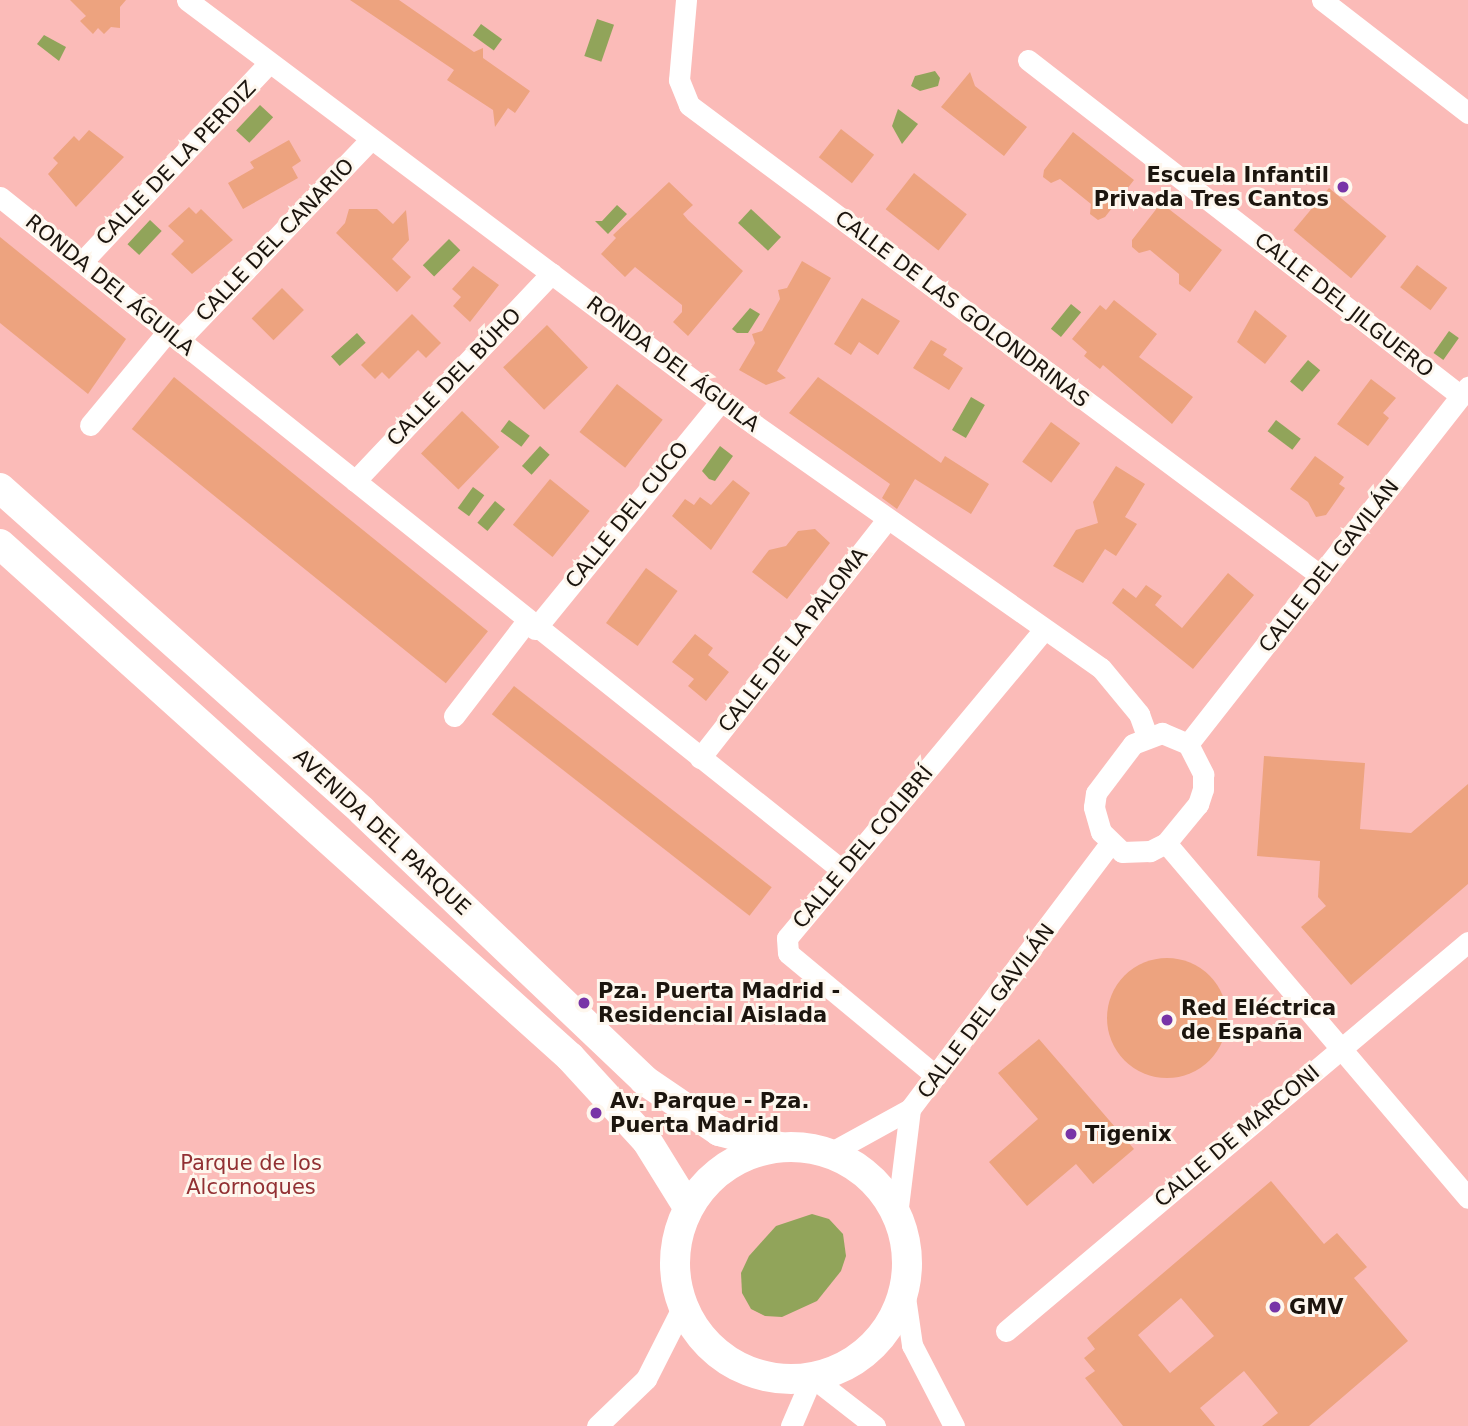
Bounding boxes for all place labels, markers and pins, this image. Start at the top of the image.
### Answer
place label: Escuela Infantil Privada Tres Cantos [1094,162,1329,212]
marker: Escuela Infantil Privada Tres Cantos [1335,179,1351,195]
place label: Pza. Puerta Madrid - Residencial Aislada [598,978,840,1028]
marker: Pza. Puerta Madrid - Residencial Aislada [576,995,592,1011]
place label: Red Eléctrica de España [1181,995,1336,1045]
marker: Red Eléctrica de España [1159,1012,1175,1028]
place label: Av. Parque - Pza. Puerta Madrid [610,1088,809,1138]
marker: Av. Parque - Pza. Puerta Madrid [588,1105,604,1121]
place label: Tigenix [1085,1121,1171,1147]
marker: Tigenix [1063,1126,1079,1142]
place label: GMV [1289,1294,1343,1320]
marker: GMV [1267,1299,1283,1315]

